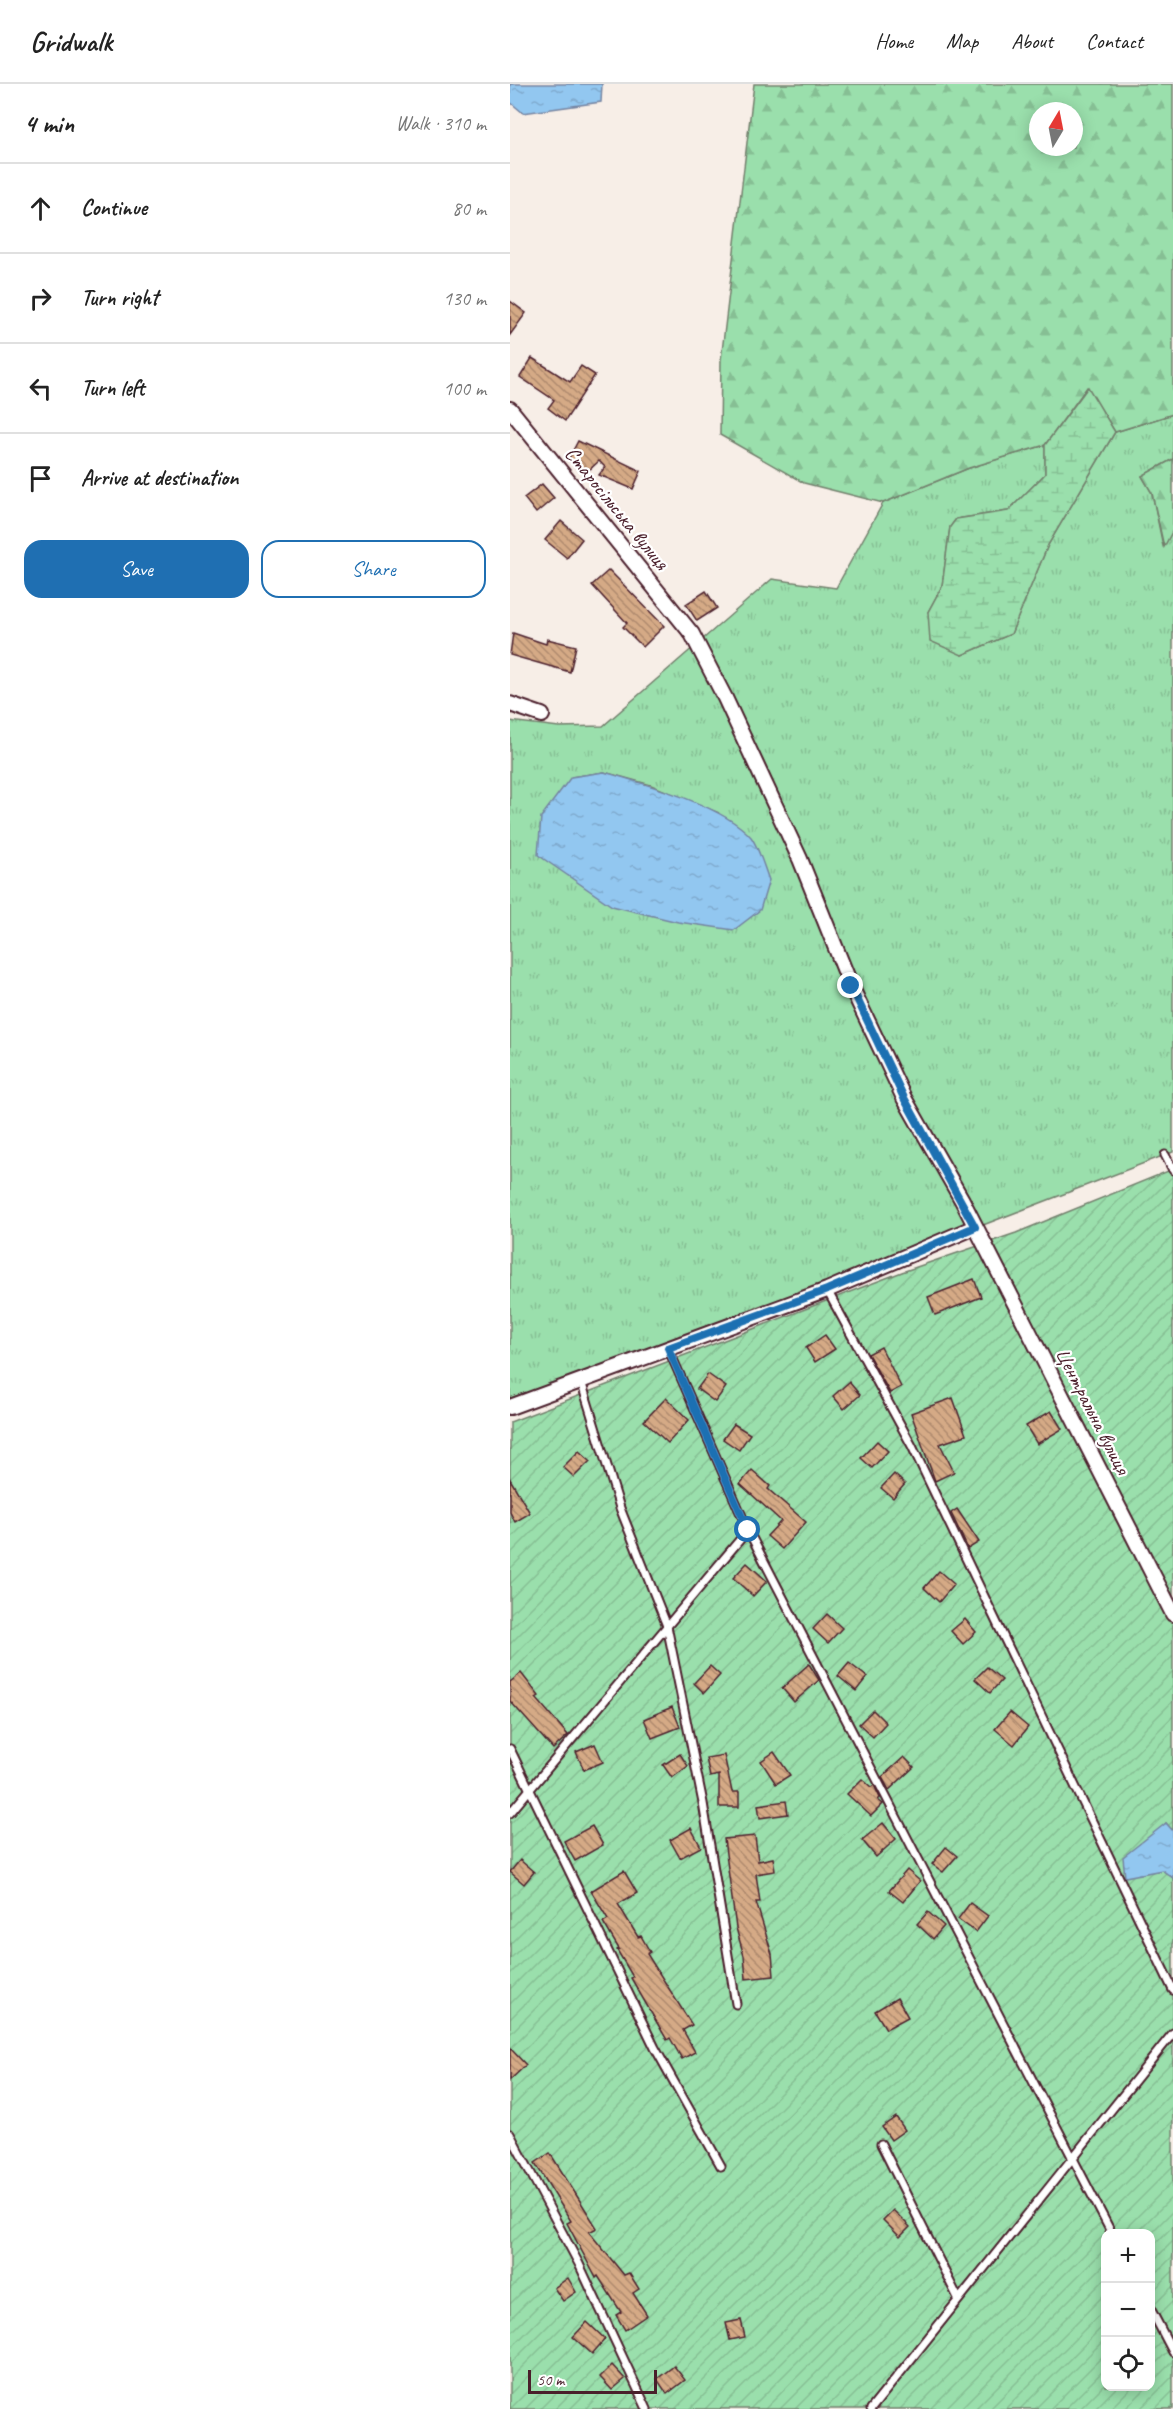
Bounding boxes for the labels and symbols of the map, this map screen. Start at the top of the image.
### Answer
north arrow [1029,102,1083,156]
street label: Старосільська вулиця [559,441,676,576]
route end [837,972,863,998]
street label: Центральна вулиця [1050,1343,1137,1480]
route start [734,1516,760,1542]
scale bar [528,2367,657,2394]

